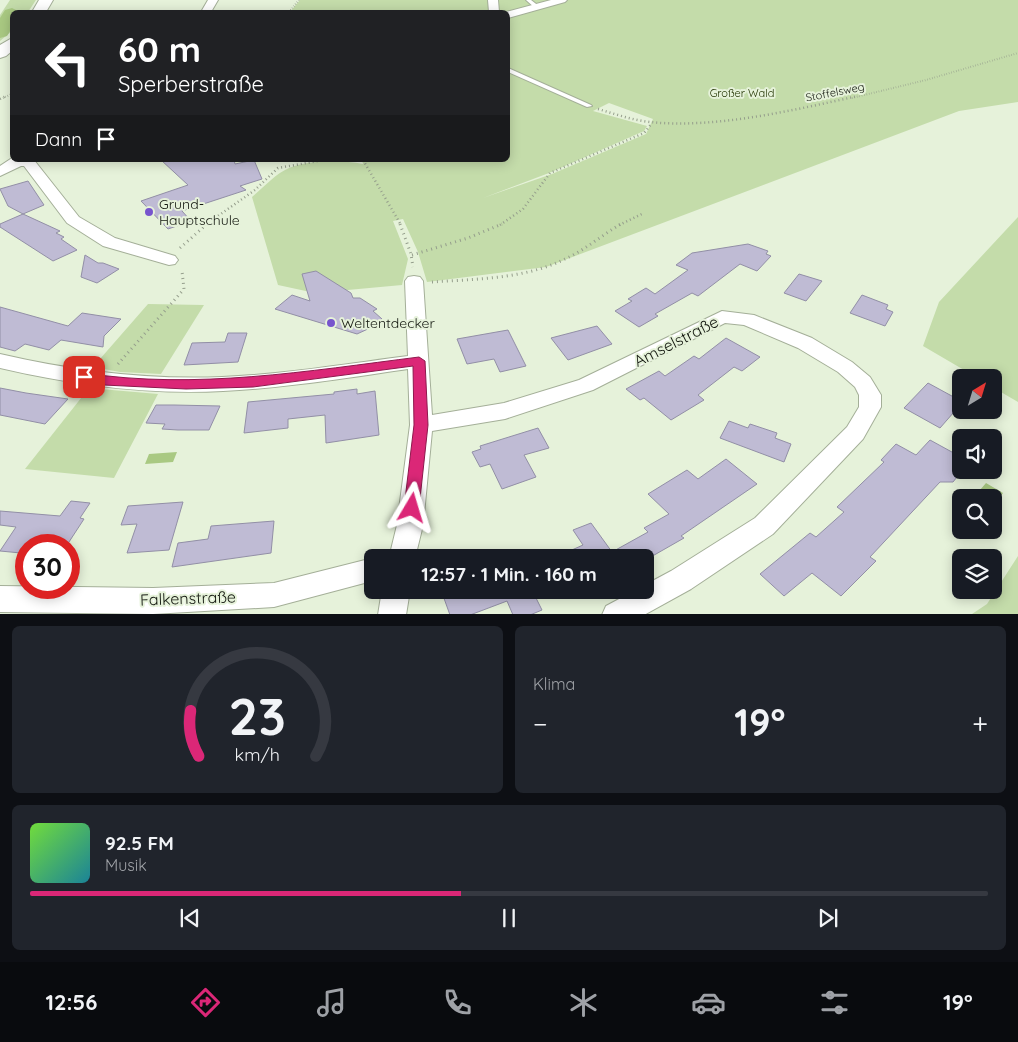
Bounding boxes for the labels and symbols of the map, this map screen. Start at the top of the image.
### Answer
street label: Stoffelsweg [804,79,866,105]
park label: Großer Wald [710,86,774,100]
place label: Grund- Hauptschule [159,195,240,229]
marker: Grund- Hauptschule [143,206,155,218]
street label: Amselstraße [630,311,722,371]
place label: Weltentdecker [341,314,435,332]
marker: Weltentdecker [325,317,337,329]
pin [63,356,105,398]
north arrow [952,369,1002,419]
position arrow [385,481,437,533]
speed limit sign: 30 [15,534,80,599]
street label: Falkenstraße [140,586,236,610]

